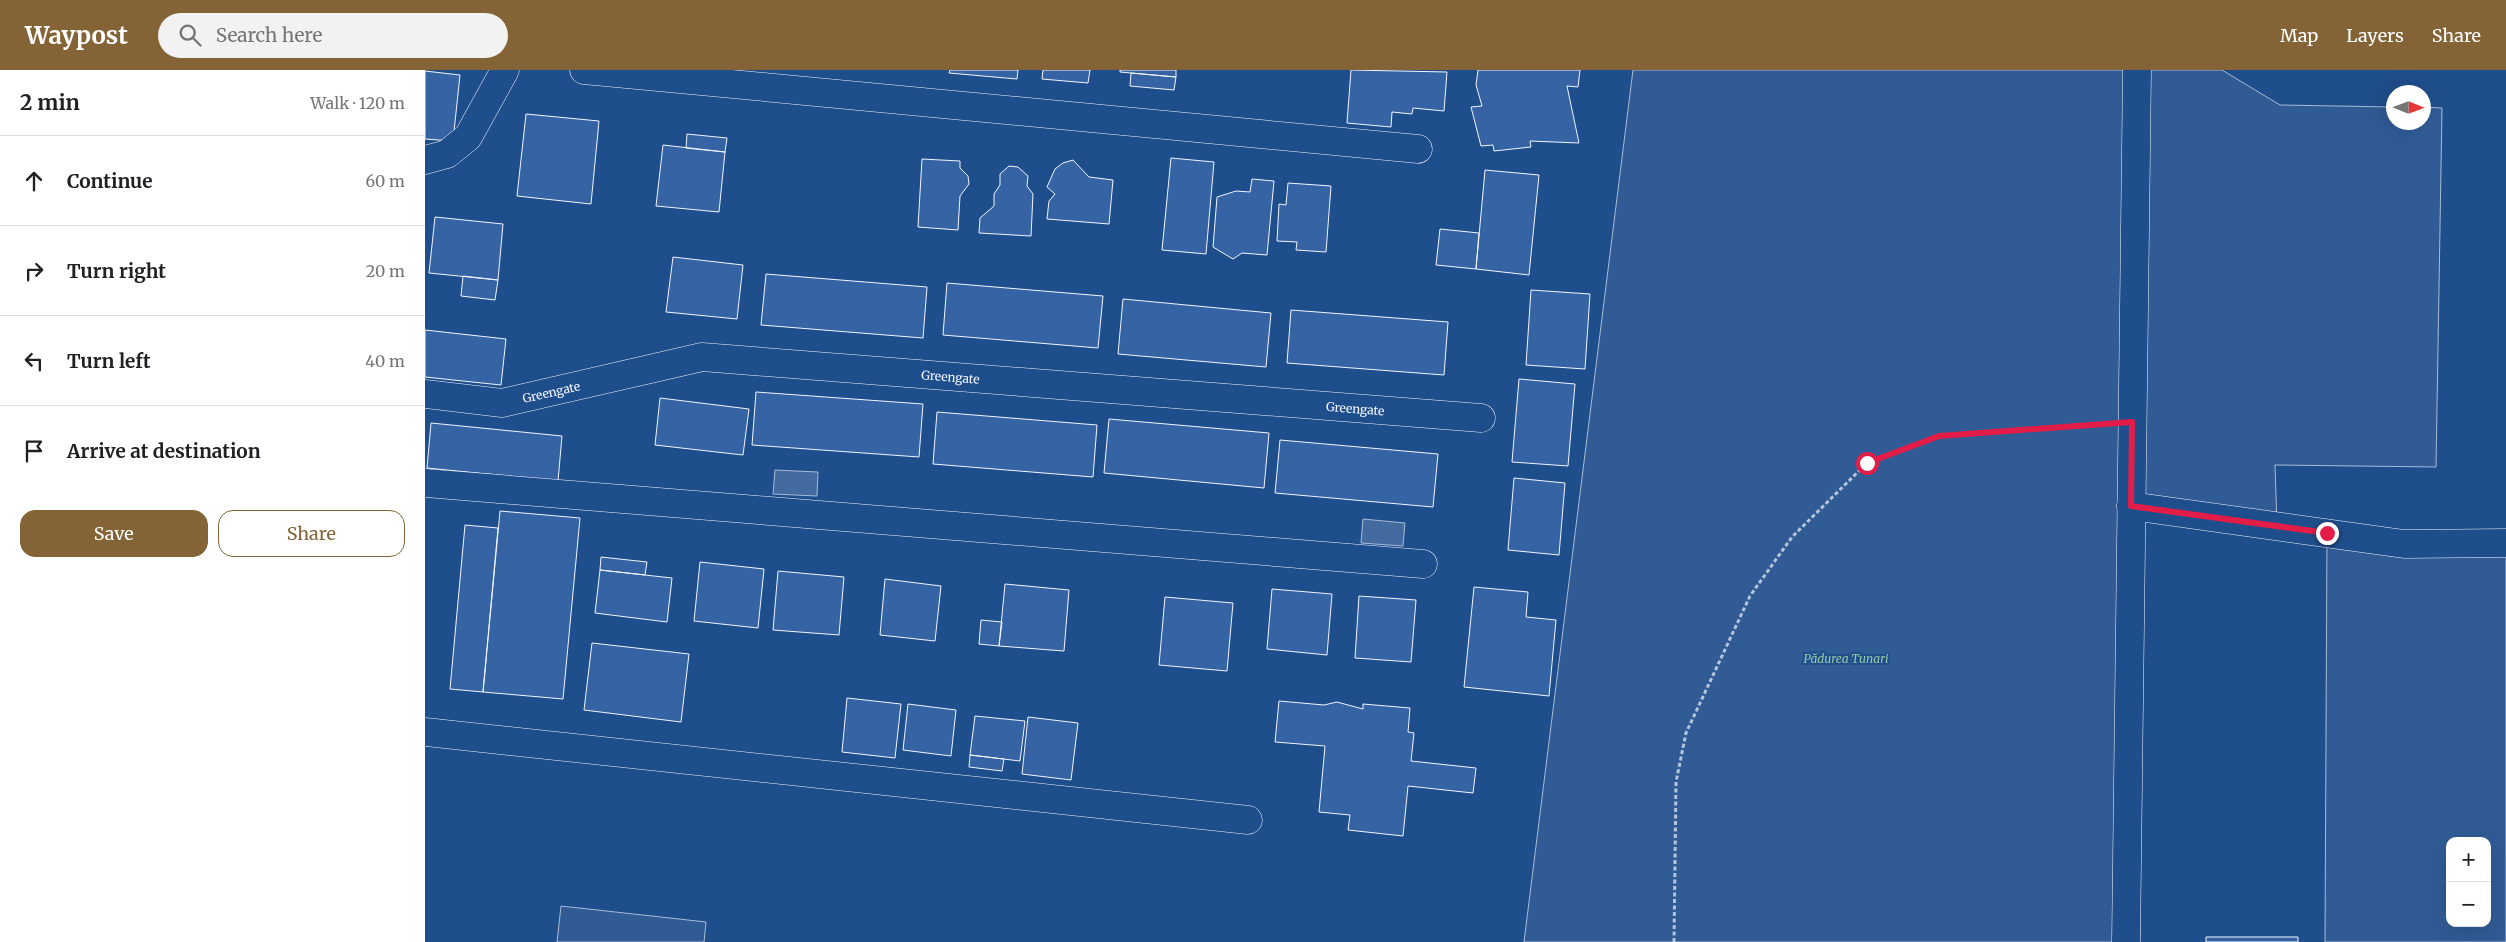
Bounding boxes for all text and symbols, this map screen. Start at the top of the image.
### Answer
search box [158,13,508,58]
text: Waypost [25,20,128,51]
icon: search [176,21,204,49]
text: Search here [216,23,322,47]
text: Map [2280,24,2318,47]
text: Layers [2346,24,2404,47]
text: Share [2432,24,2481,47]
north arrow [2386,85,2431,130]
text: 2 min [20,89,80,116]
text: Walk · 120 m [310,93,405,113]
icon: ahead [20,167,48,195]
text: Continue [67,169,153,193]
text: 60 m [365,171,405,191]
icon: right [20,257,48,285]
text: Turn right [67,259,166,283]
text: 20 m [366,261,405,281]
icon: left [20,347,48,375]
text: Turn left [67,349,151,373]
text: 40 m [365,351,405,371]
street label: Greengate [921,367,980,386]
street label: Greengate [521,378,581,406]
street label: Greengate [1325,398,1385,418]
icon: arrive [20,437,48,465]
text: Arrive at destination [67,439,261,463]
route start [1856,452,1879,475]
button: Save [20,510,208,557]
button: Share [218,510,405,557]
route end [2316,522,2339,545]
park label: Pădurea Tunari [1803,651,1889,666]
map controls [2446,837,2491,927]
button: + [2446,837,2491,882]
button: − [2446,882,2491,927]

